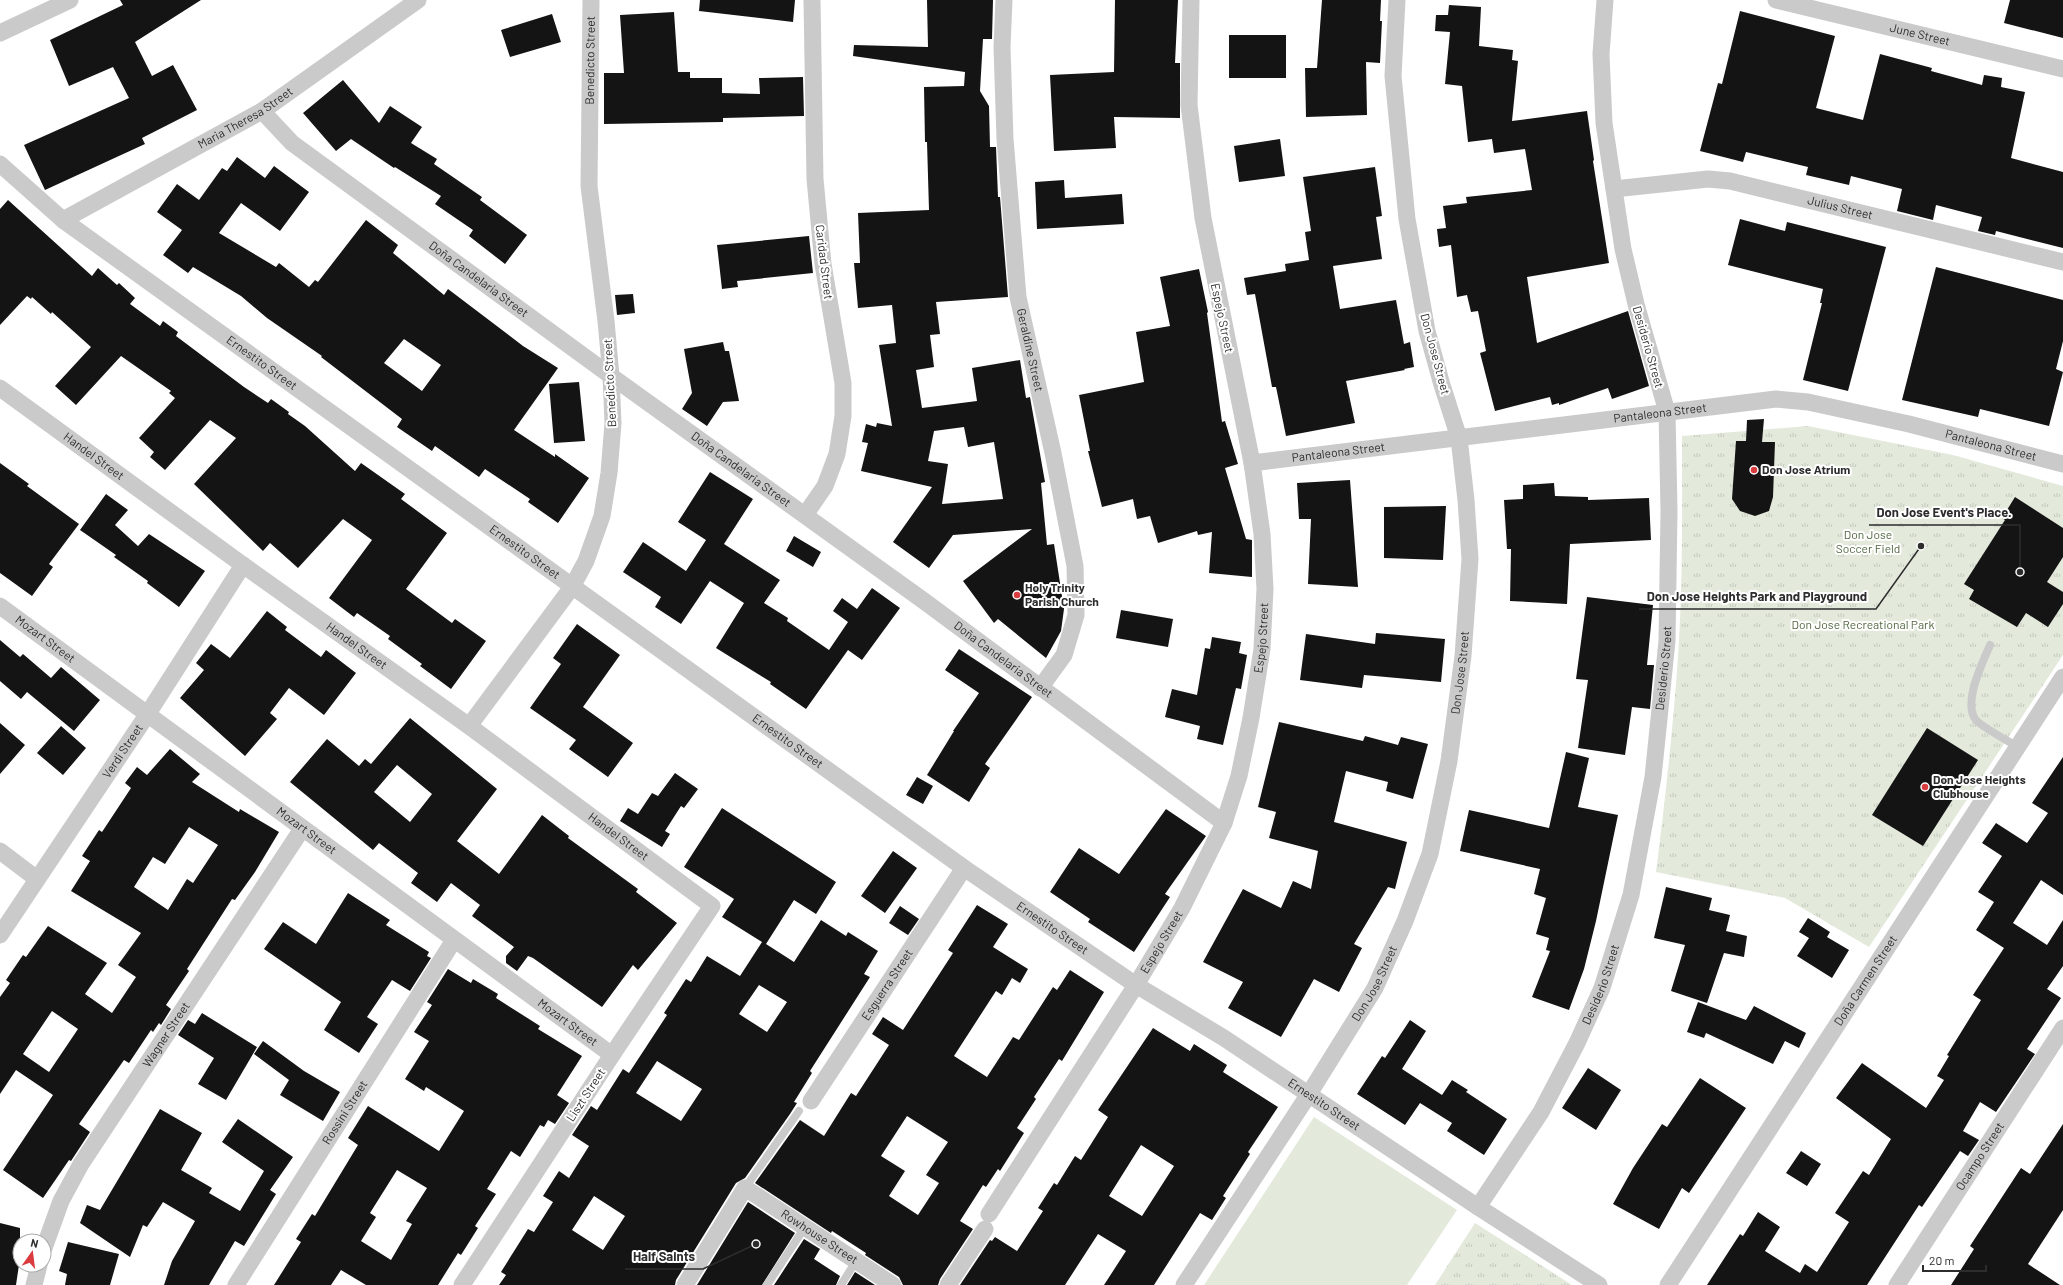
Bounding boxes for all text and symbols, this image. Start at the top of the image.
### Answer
street label: Benedicto Street [582,16,597,105]
street label: June Street [1889,20,1952,48]
street label: Maria Theresa Street [195,84,295,151]
street label: Julius Street [1806,192,1874,222]
street label: Caridad Street [813,224,837,300]
street label: Doña Candelaria Street [427,238,532,319]
street label: Espejo Street [1209,282,1237,354]
street label: Desiderio Street [1631,304,1667,389]
street label: Geraldine Street [1015,307,1047,393]
street label: Don Jose Street [1418,312,1454,396]
street label: Ernestito Street [224,332,300,392]
street label: Benedicto Street [600,339,618,428]
street label: Pantaleona Street [1612,400,1707,425]
street label: Pantaleona Street [1944,426,2038,463]
street label: Doña Candelaria Street [689,428,794,509]
street label: Handel Street [61,429,127,482]
street label: Pantaleona Street [1291,439,1386,464]
place label: Don Jose Atrium [1762,462,1850,476]
marker: Don Jose Atrium [1749,465,1759,475]
callout: Don Jose Event's Place. [1869,500,2020,525]
text: Don Jose Event's Place. [1876,504,2012,520]
street label: Ernestito Street [487,521,563,581]
park label: Don Jose Soccer Field [1836,527,1900,555]
place label: Holy Trinity Parish Church [1025,580,1099,608]
callout: Don Jose Heights Park and Playground [1639,584,1876,609]
text: Don Jose Heights Park and Playground [1647,588,1867,604]
marker: Holy Trinity Parish Church [1012,590,1022,600]
street label: Espejo Street [1250,602,1270,674]
street label: Mozart Street [13,612,78,665]
park label: Don Jose Recreational Park [1792,617,1934,631]
street label: Doña Candelaria Street [952,618,1056,700]
street label: Handel Street [324,619,390,671]
street label: Desiderio Street [1652,626,1673,711]
street label: Don Jose Street [1447,631,1471,715]
street label: Ernestito Street [750,710,826,770]
street label: Verdi Street [99,721,145,780]
place label: Don Jose Heights Clubhouse [1933,772,2026,800]
marker: Don Jose Heights Clubhouse [1920,782,1930,792]
street label: Mozart Street [274,803,340,857]
street label: Handel Street [586,809,652,863]
street label: Ernestito Street [1014,898,1091,957]
street label: Espejo Street [1137,908,1185,976]
street label: Doña Carmen Street [1831,932,1899,1028]
street label: Don Jose Street [1348,943,1399,1023]
street label: Desiderio Street [1578,943,1621,1027]
street label: Esguerra Street [858,946,915,1023]
street label: Mozart Street [536,995,601,1048]
street label: Wagner Street [139,999,192,1069]
street label: Liszt Street [563,1065,608,1124]
street label: Ernestito Street [1286,1075,1363,1133]
street label: Rossini Street [319,1077,370,1147]
street label: Ocampo Street [1952,1119,2006,1193]
street label: Rowhouse Street [779,1206,861,1266]
north arrow [12,1233,52,1273]
text: N [29,1236,40,1250]
callout: Half Saints [625,1244,703,1269]
scale bar [1923,1247,1986,1273]
text: Half Saints [633,1248,696,1264]
text: 20 m [1929,1253,1955,1267]

